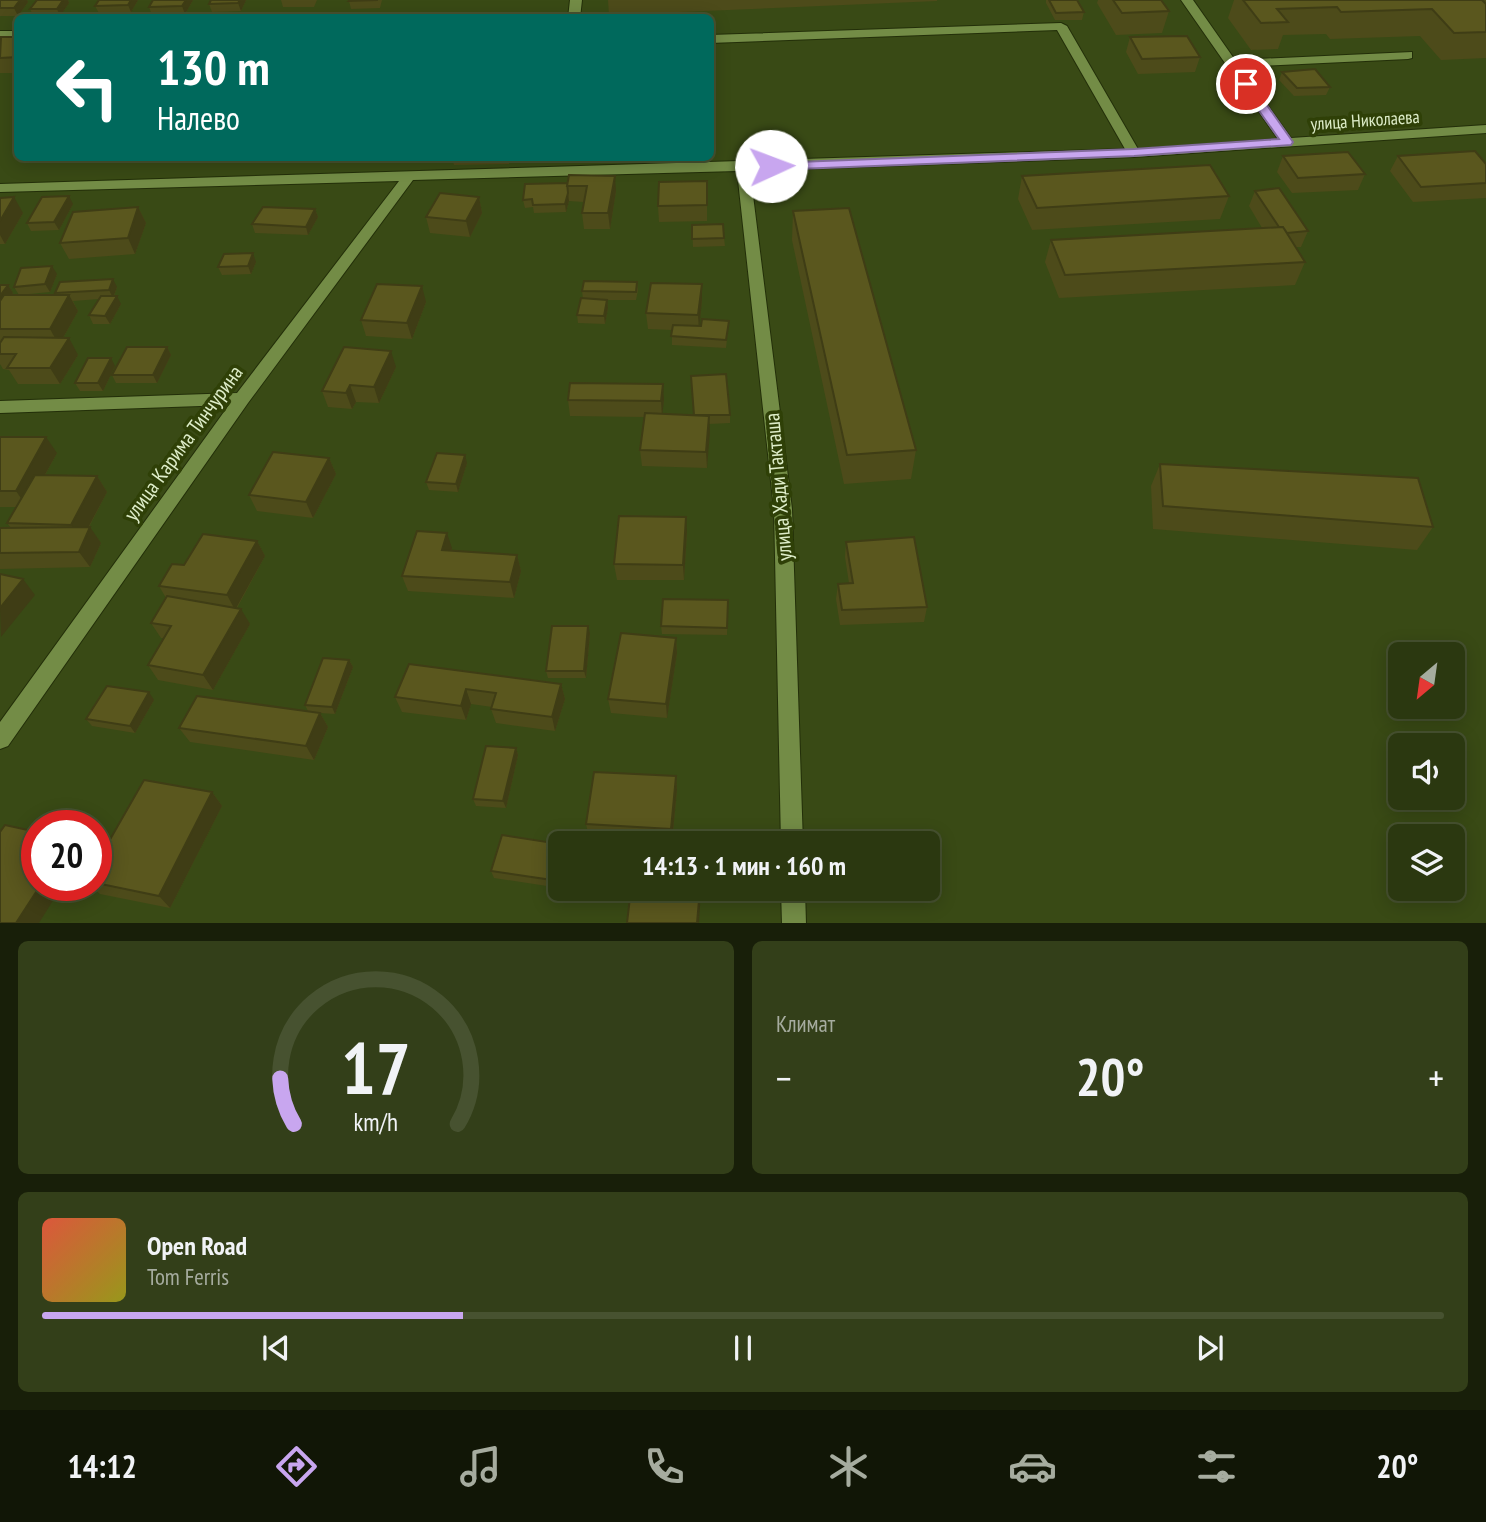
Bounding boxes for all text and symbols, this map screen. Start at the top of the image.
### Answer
text: 130 m [157,35,270,99]
icon: left [42,42,133,133]
pin [1216,54,1276,114]
icon: arrive [1227,65,1265,103]
text: Налево [157,97,240,139]
street label: улица Николаева [1310,105,1420,135]
position arrow [734,129,808,203]
street label: улица Карима Тинчурина [117,360,249,526]
street label: улица Хади Такташа [758,412,798,562]
north arrow [1388,642,1465,719]
map controls [1388,642,1465,901]
button: sound [1388,733,1465,810]
speed limit sign: 20 [21,810,112,901]
button: layers [1388,824,1465,901]
text: 14:13 · 1 мин · 160 m [642,849,846,882]
text: Климат [776,1009,835,1038]
text: 17 [341,1020,411,1114]
text: 20° [1076,1043,1144,1110]
text: − [776,1053,792,1102]
text: + [1428,1053,1444,1102]
text: km/h [354,1105,398,1137]
text: Open Road [147,1229,247,1262]
text: Tom Ferris [147,1262,229,1291]
icon: previous [257,1329,295,1367]
icon: pause [724,1329,762,1367]
icon: next [1191,1329,1229,1367]
icon: directions [272,1442,321,1491]
icon: music [456,1442,505,1491]
icon: phone [640,1442,689,1491]
icon: climate [824,1442,873,1491]
icon: car [1008,1442,1057,1491]
icon: filters [1192,1442,1241,1491]
text: 14:12 [68,1445,137,1487]
text: 20° [1376,1445,1418,1487]

